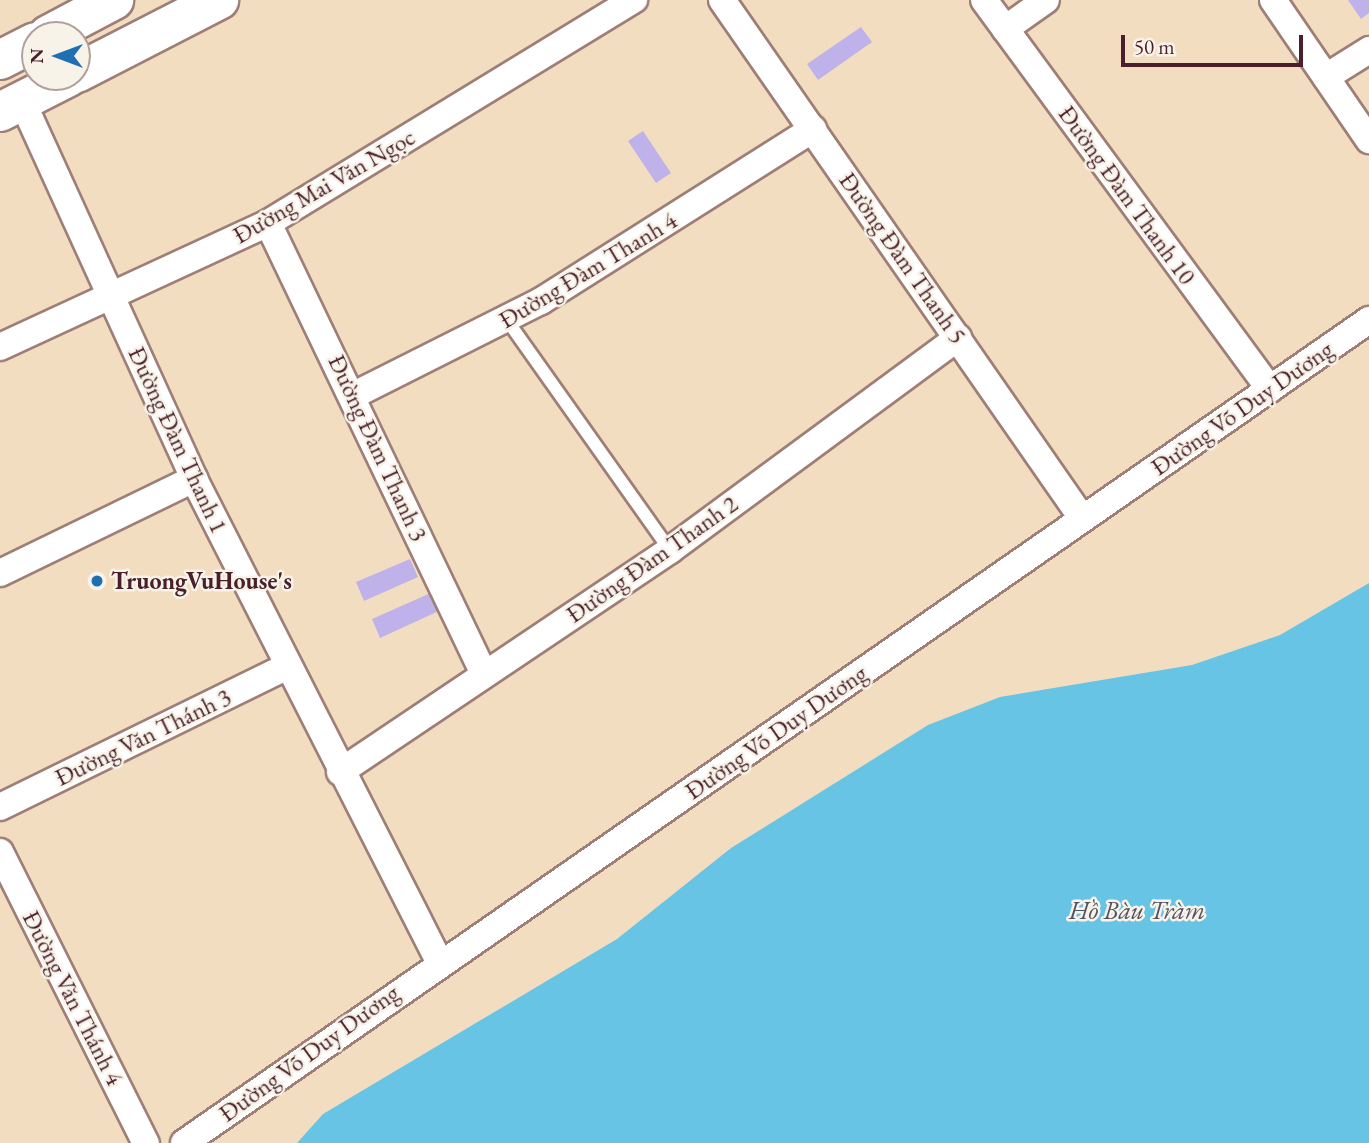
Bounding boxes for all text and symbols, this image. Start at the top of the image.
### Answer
north arrow [21,21,91,91]
scale bar [1124,21,1306,65]
text: 50 m [1134,33,1175,60]
text: N [24,48,49,64]
street label: Đường Đàm Thanh 10 [1053,100,1201,290]
street label: Đường Mai Văn Ngọc [228,122,420,250]
street label: Đường Đàm Thanh 5 [833,167,973,349]
street label: Đường Đàm Thanh 4 [494,206,682,334]
street label: Đường Võ Duy Dương [1146,335,1338,481]
street label: Đường Đàm Thanh 1 [122,342,234,538]
street label: Đường Đàm Thanh 3 [322,350,434,546]
street label: Đường Đàm Thanh 2 [561,489,743,629]
place label: TruongVuHouse's [111,567,292,595]
marker: TruongVuHouse's [89,573,105,589]
street label: Đường Võ Duy Dương [680,659,872,805]
street label: Đường Văn Thánh 3 [51,682,235,792]
water label: Hồ Bàu Tràm [1069,895,1205,927]
street label: Đường Văn Thánh 4 [17,906,129,1090]
street label: Đường Võ Duy Dương [214,978,404,1128]

